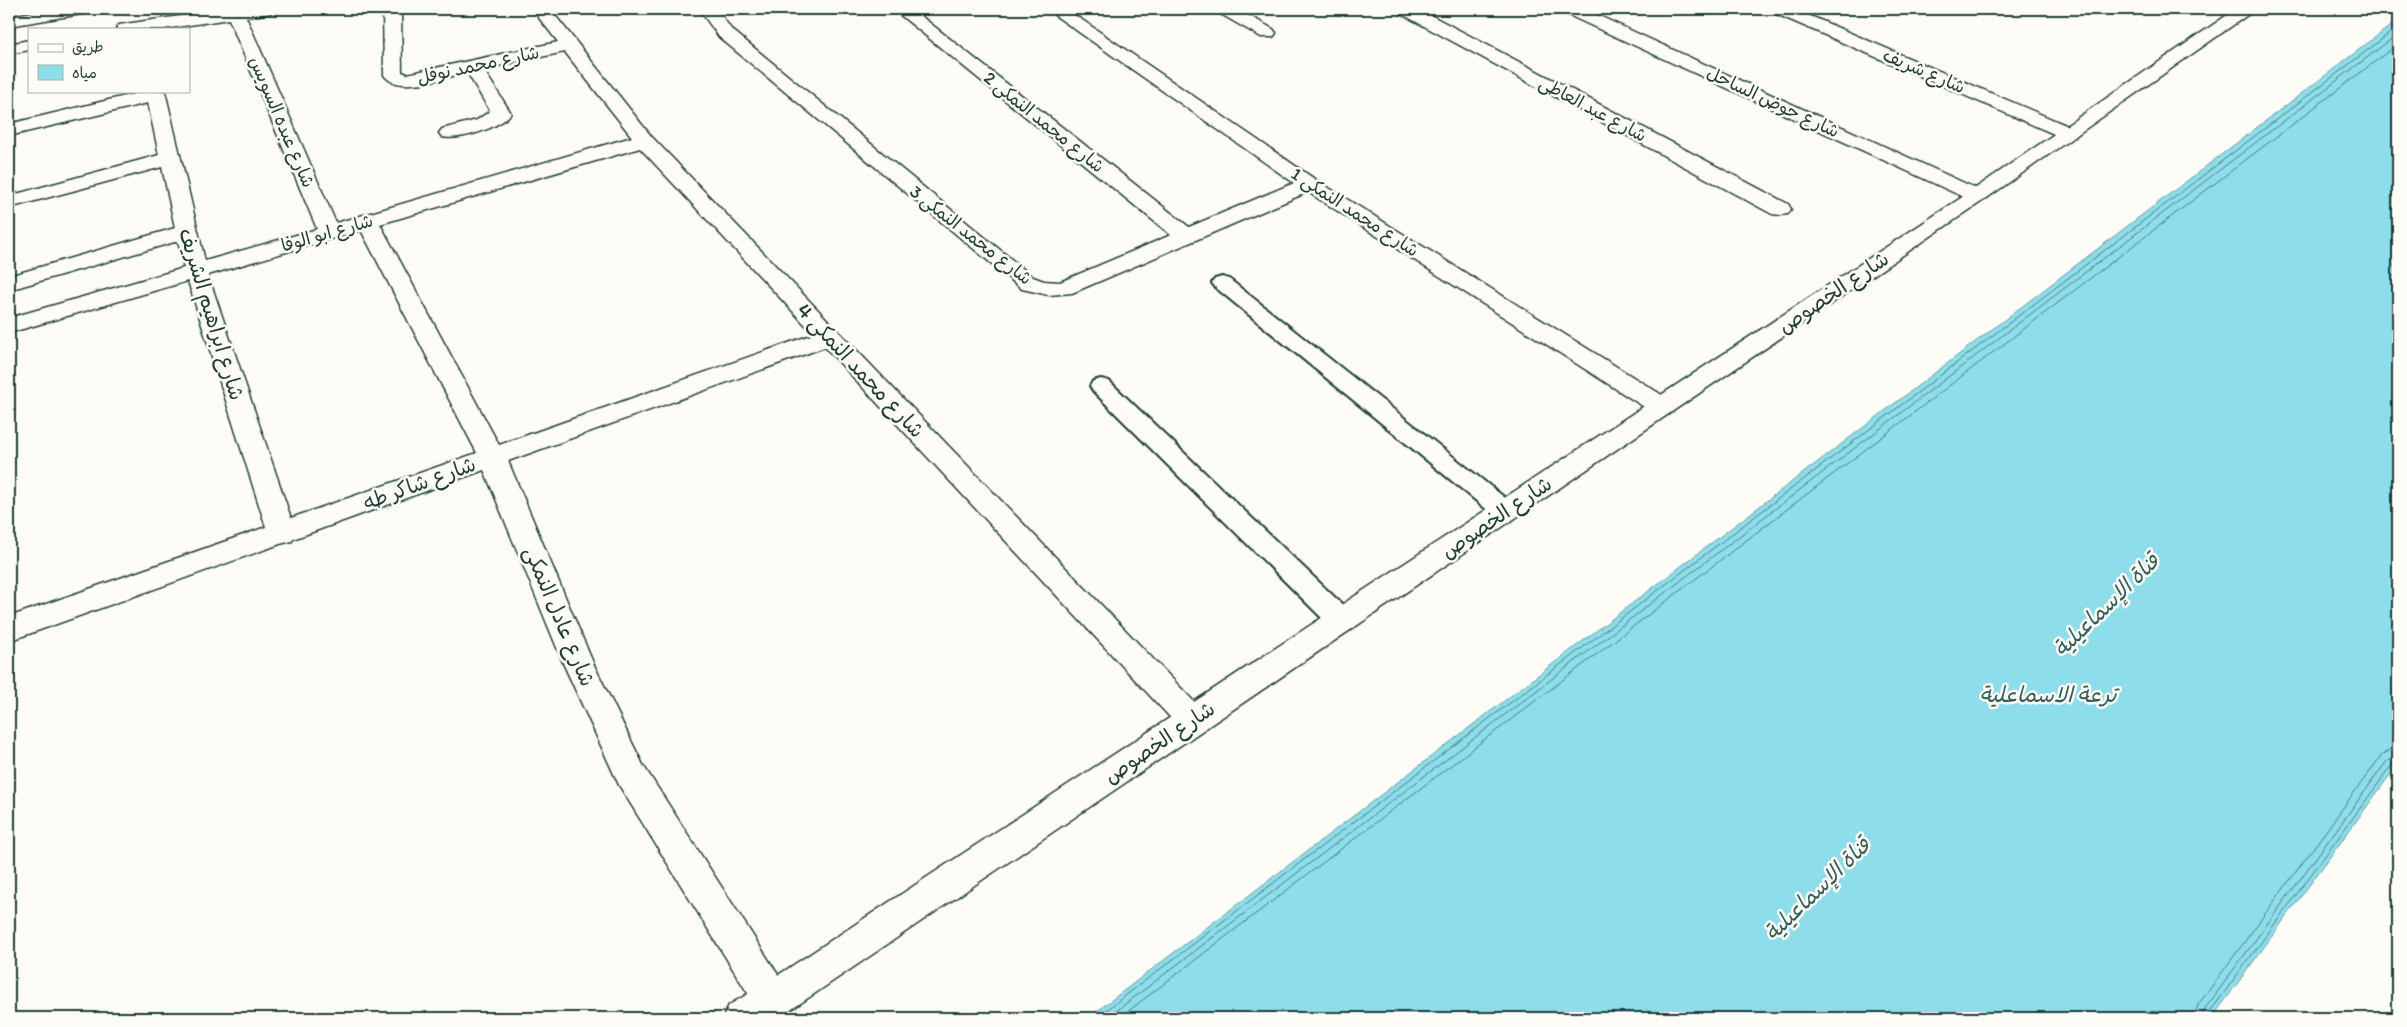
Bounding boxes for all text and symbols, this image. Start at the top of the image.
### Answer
legend [28,28,190,92]
text: طريق [72,38,104,56]
street label: شارع محمد نوفل [415,41,541,90]
street label: شارع شريف [1879,44,1968,99]
street label: شارع عبده السويس [244,53,320,191]
street label: شارع حوض الساحل [1703,62,1843,143]
text: مياه [72,64,97,82]
street label: شارع محمد النمكى 2 [979,67,1109,178]
street label: شارع عبد العاطى [1535,71,1651,147]
street label: شارع محمد النمكى 1 [1287,163,1423,262]
street label: شارع محمد النمكى 3 [905,180,1037,290]
street label: شارع ابو الوفا [278,209,376,258]
street label: شارع ابراهيم الشريف [170,225,250,404]
street label: شارع الخصوص [1773,246,1895,341]
street label: شارع محمد النمكى 4 [790,297,930,445]
street label: شارع شاكر طه [359,451,480,518]
street label: شارع الخصوص [1436,471,1558,566]
street label: شارع عادل النمكى [516,542,601,691]
water label: قناة الإسماعيلية [2047,546,2167,663]
water label: ترعة الاسماعلية [1980,681,2120,708]
street label: شارع الخصوص [1099,696,1221,791]
water label: قناة الإسماعيلية [1758,830,1878,947]

